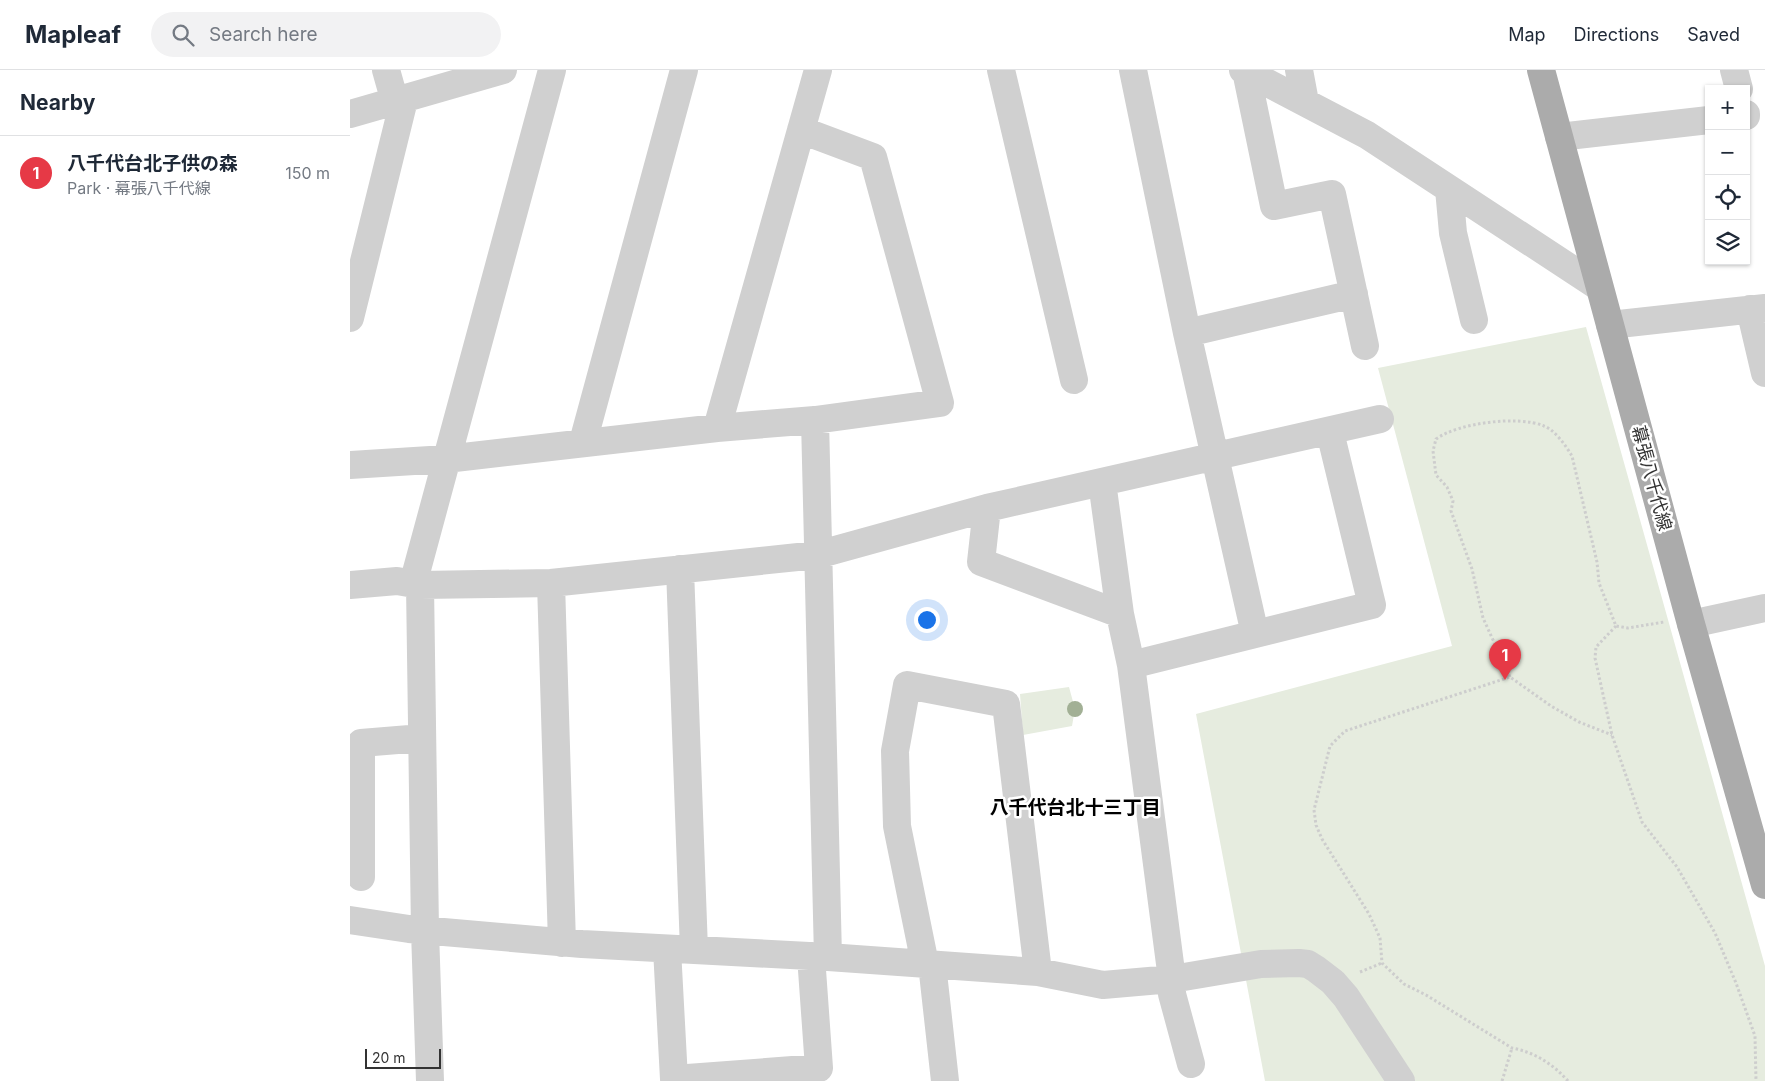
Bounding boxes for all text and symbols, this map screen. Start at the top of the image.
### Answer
search box [151,12,501,57]
text: Mapleaf [25,20,121,49]
icon: search [169,21,197,49]
text: Search here [209,23,318,46]
text: Map [1508,24,1546,45]
text: Directions [1574,24,1659,45]
text: Saved [1687,24,1740,45]
map controls [1705,85,1750,265]
button: + [1705,85,1750,130]
text: Nearby [20,90,95,115]
button: − [1705,130,1750,175]
text: 八千代台北子供の森 [67,152,238,175]
text: 1 [33,163,39,183]
text: 150 m [285,163,330,183]
button: locate [1705,175,1750,220]
text: Park · 幕張八千代線 [67,178,211,198]
button: layers [1705,220,1750,265]
street label: 幕張八千代線 [1628,423,1676,533]
your location [914,607,940,633]
pin: 1 [1489,639,1521,680]
district label: 八千代台北十三丁目 [989,796,1161,819]
scale bar [365,1046,441,1069]
text: 20 m [372,1049,406,1066]

